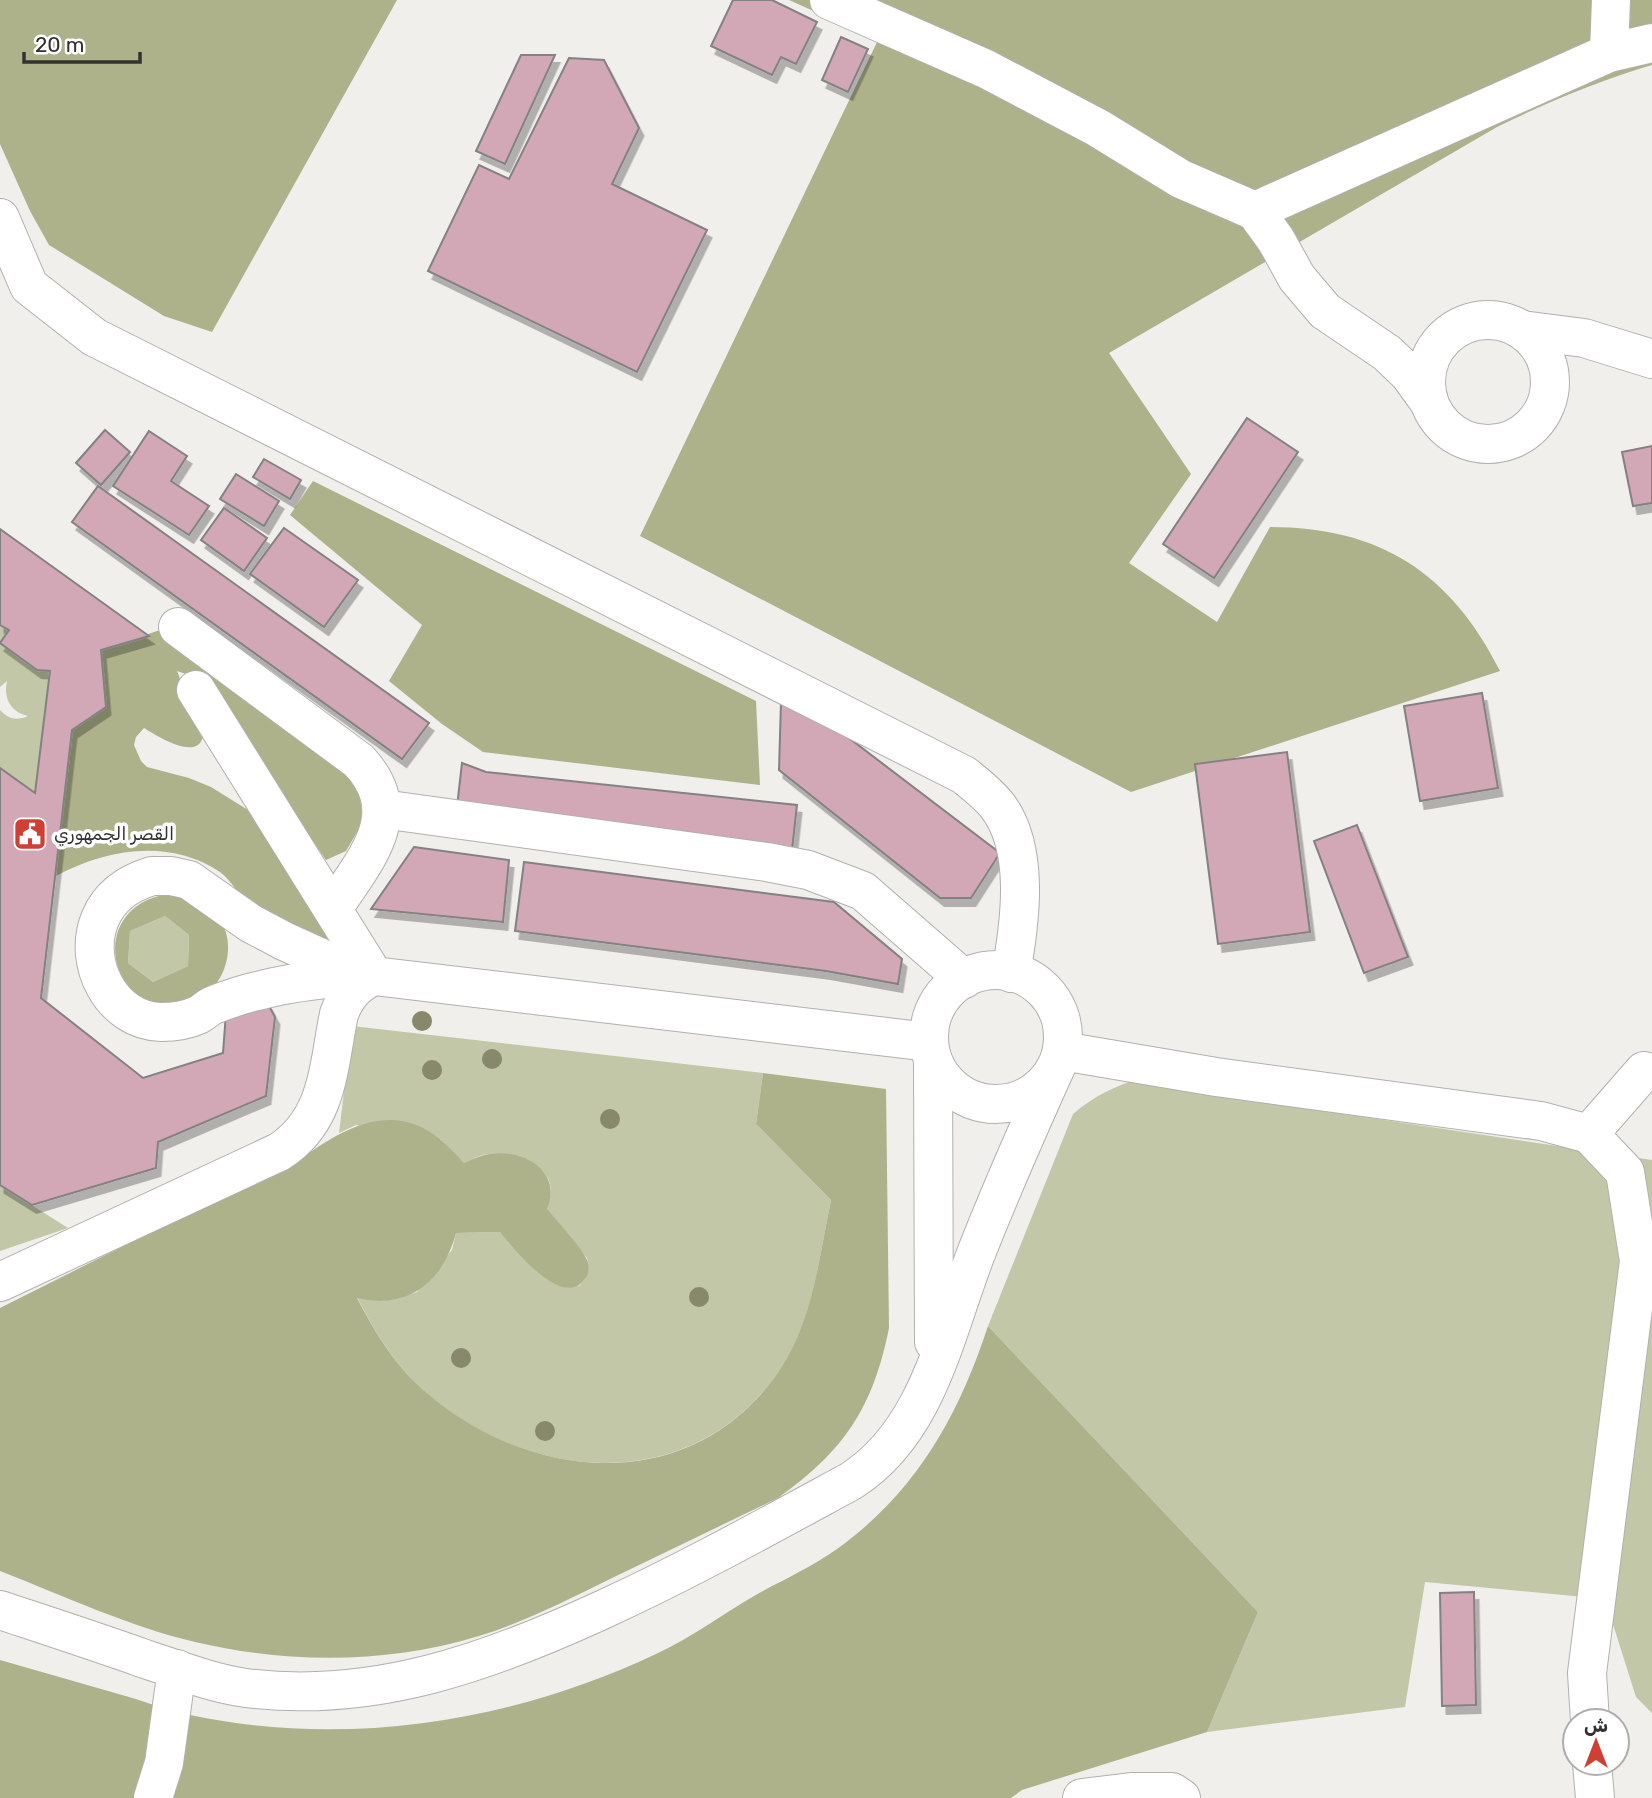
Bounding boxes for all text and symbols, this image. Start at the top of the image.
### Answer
scale bar [24,21,140,65]
text: 20 m [35,32,84,57]
public building icon: القصر الجمهوري [11,815,49,853]
place label: القصر الجمهوري [54,823,174,846]
north arrow [1561,1707,1631,1777]
text: ش [1584,1714,1608,1737]

